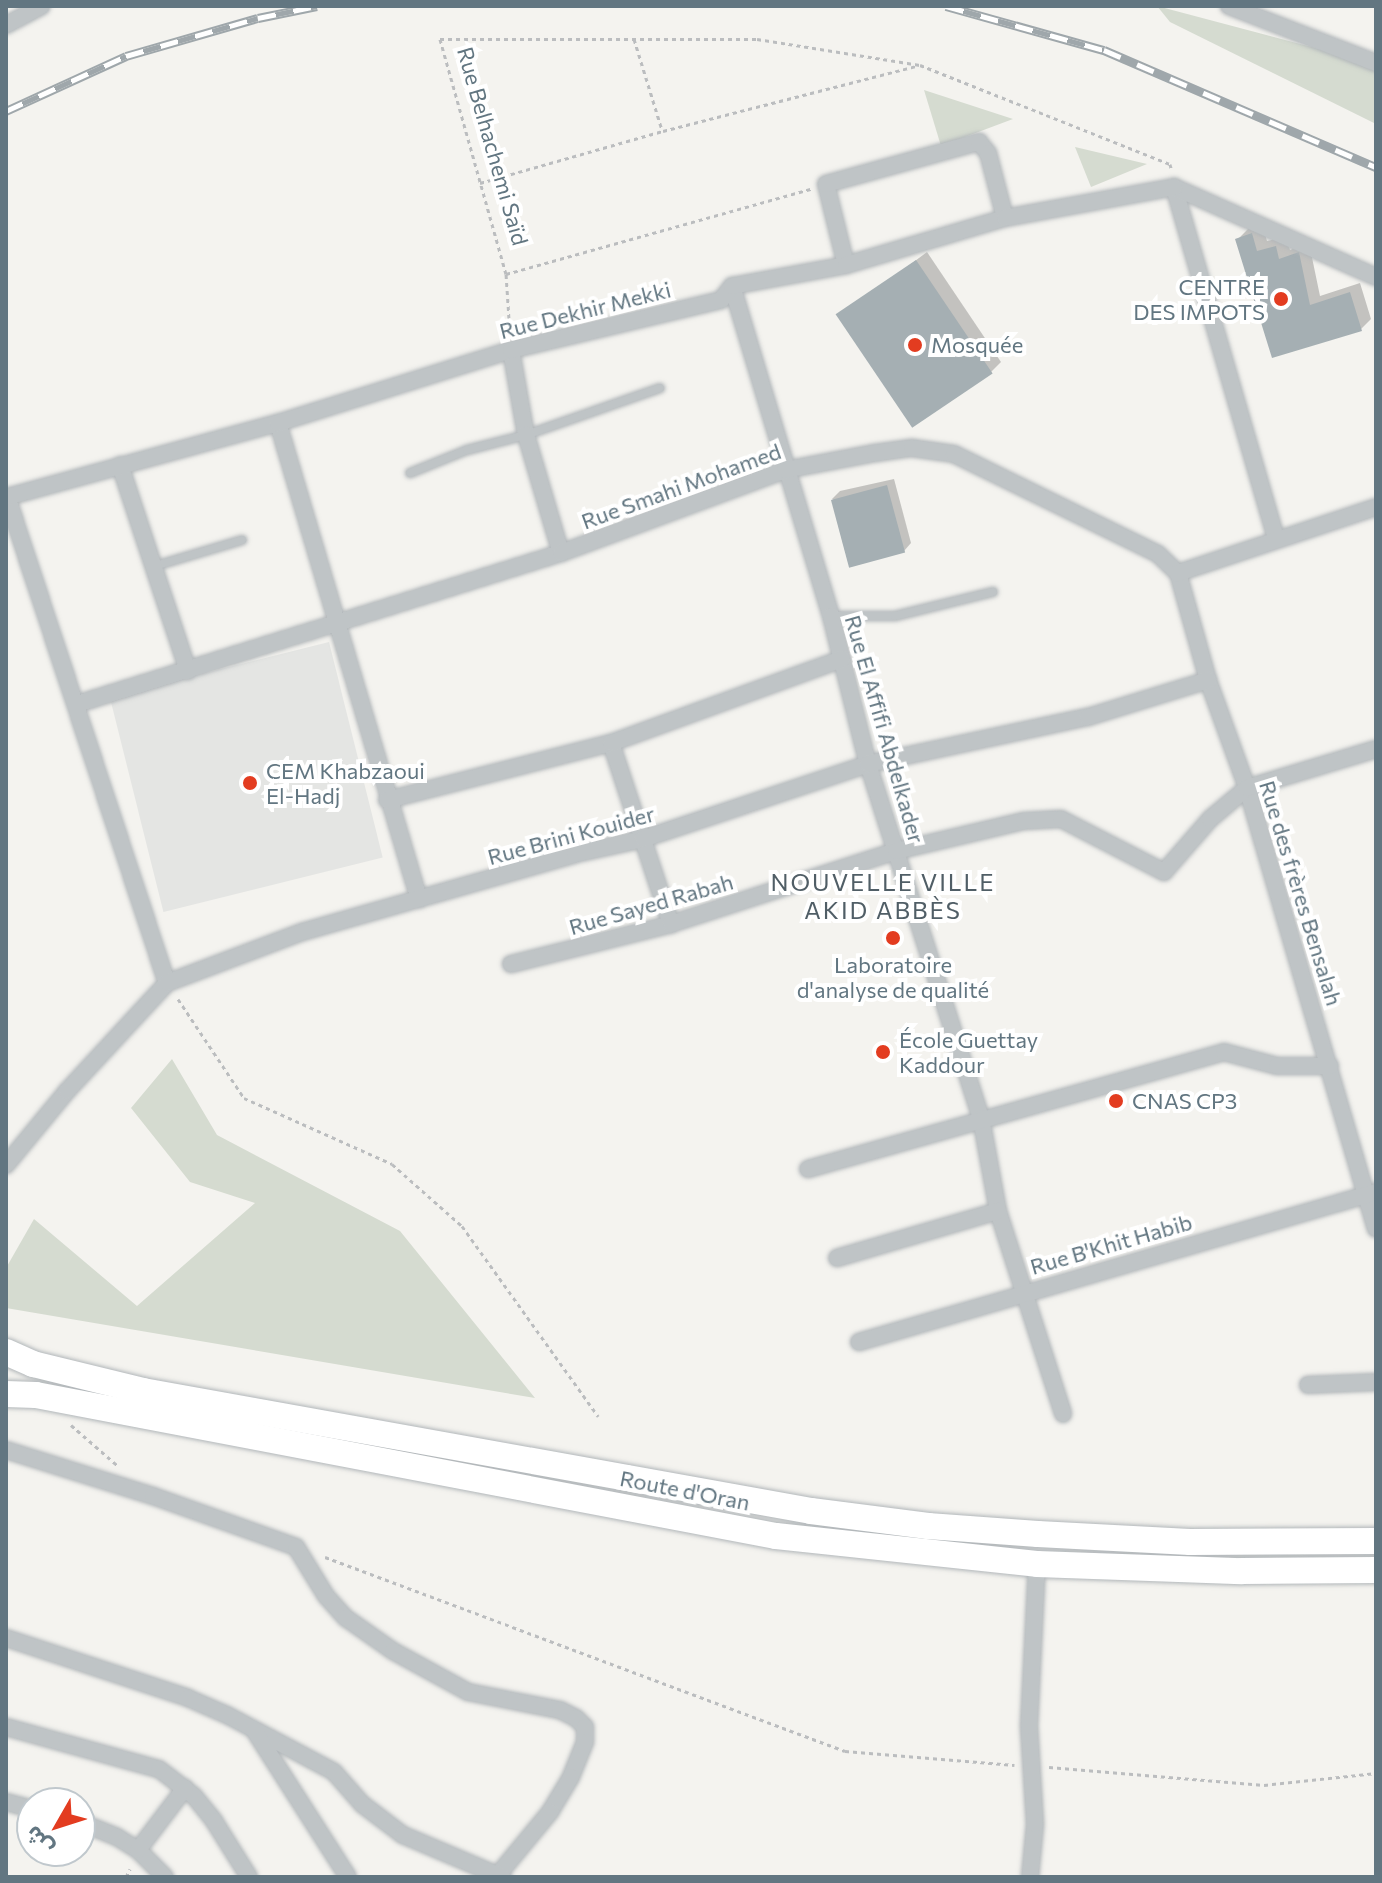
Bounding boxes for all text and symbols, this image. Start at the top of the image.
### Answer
street label: Rue Belhachemi Saïd [452,44,534,248]
place label: CENTRE DES IMPOTS [1133,273,1265,324]
street label: Rue Dekhir Mekki [497,276,673,344]
marker: CENTRE DES IMPOTS [1272,290,1290,308]
place label: Mosquée [931,332,1023,358]
marker: Mosquée [906,336,924,354]
street label: Rue Smahi Mohamed [578,438,784,534]
street label: Rue El Affifi Abdelkader [840,612,930,846]
place label: CEM Khabzaoui El-Hadj [266,757,425,808]
marker: CEM Khabzaoui El-Hadj [241,774,259,792]
street label: Rue des frères Bensalah [1254,777,1348,1009]
street label: Rue Brini Kouider [485,800,657,870]
street label: Rue Sayed Rabah [566,868,736,940]
district label: NOUVELLE VILLE AKID ABBÈS [770,868,996,924]
marker: Laboratoire d'analyse de qualité [884,929,902,947]
place label: Laboratoire d'analyse de qualité [797,951,989,1002]
place label: École Guettay Kaddour [899,1026,1038,1078]
marker: École Guettay Kaddour [874,1043,892,1061]
place label: CNAS CP3 [1132,1088,1237,1114]
marker: CNAS CP3 [1107,1092,1125,1110]
street label: Rue B'Khit Habib [1027,1208,1195,1280]
street label: Route d'Oran [618,1464,752,1516]
north arrow [16,1787,96,1867]
text: ش [19,1821,58,1861]

